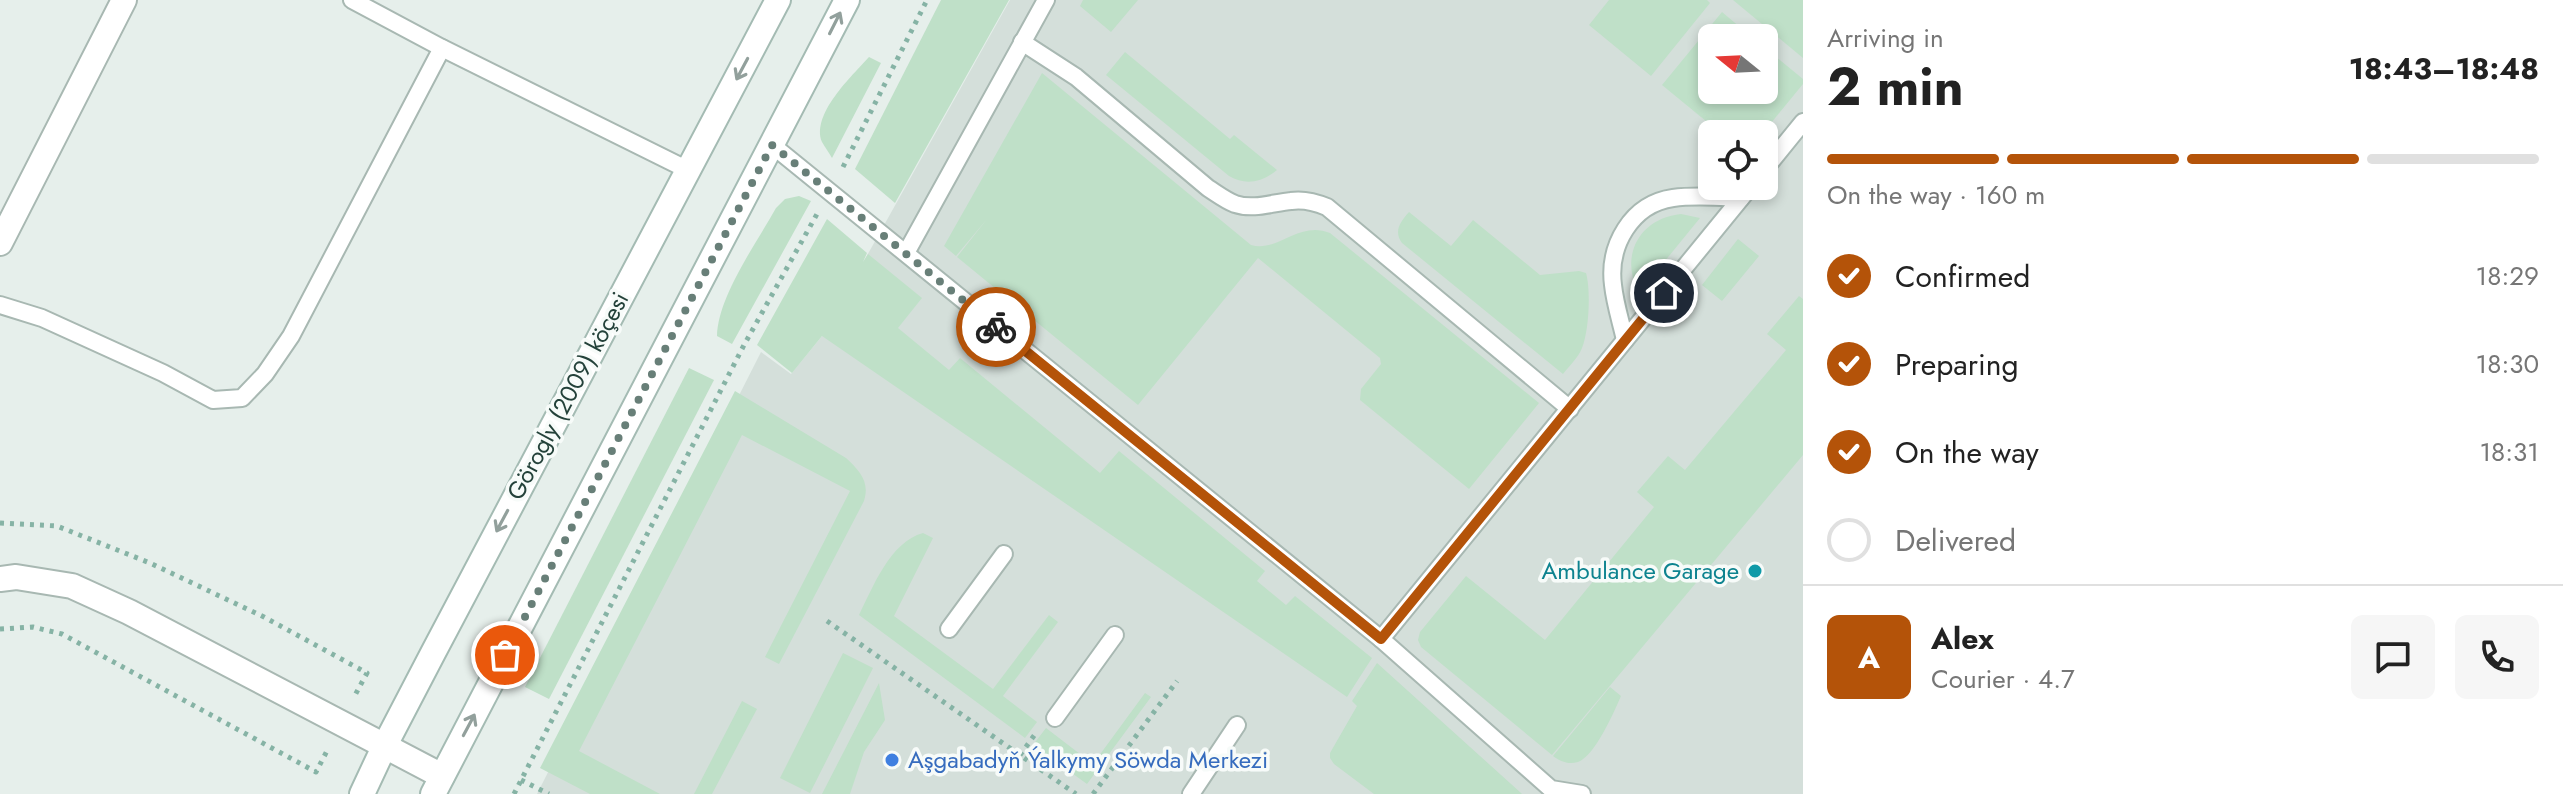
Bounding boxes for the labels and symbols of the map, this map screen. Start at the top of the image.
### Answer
one-way arrow [828,11,844,35]
north arrow [1698,24,1778,104]
one-way arrow [733,56,749,80]
pin [1630,259,1698,327]
street label: Görogly (2009) köçesi [498,286,637,506]
courier [956,287,1036,367]
one-way arrow [494,509,510,533]
place label: Ambulance Garage [1542,553,1739,588]
marker: Ambulance Garage [1746,562,1764,580]
pin [471,621,539,689]
one-way arrow [461,713,477,737]
place label: Aşgabadyň Ýalkymy Söwda Merkezi [908,742,1268,777]
marker: Aşgabadyň Ýalkymy Söwda Merkezi [883,751,901,769]

